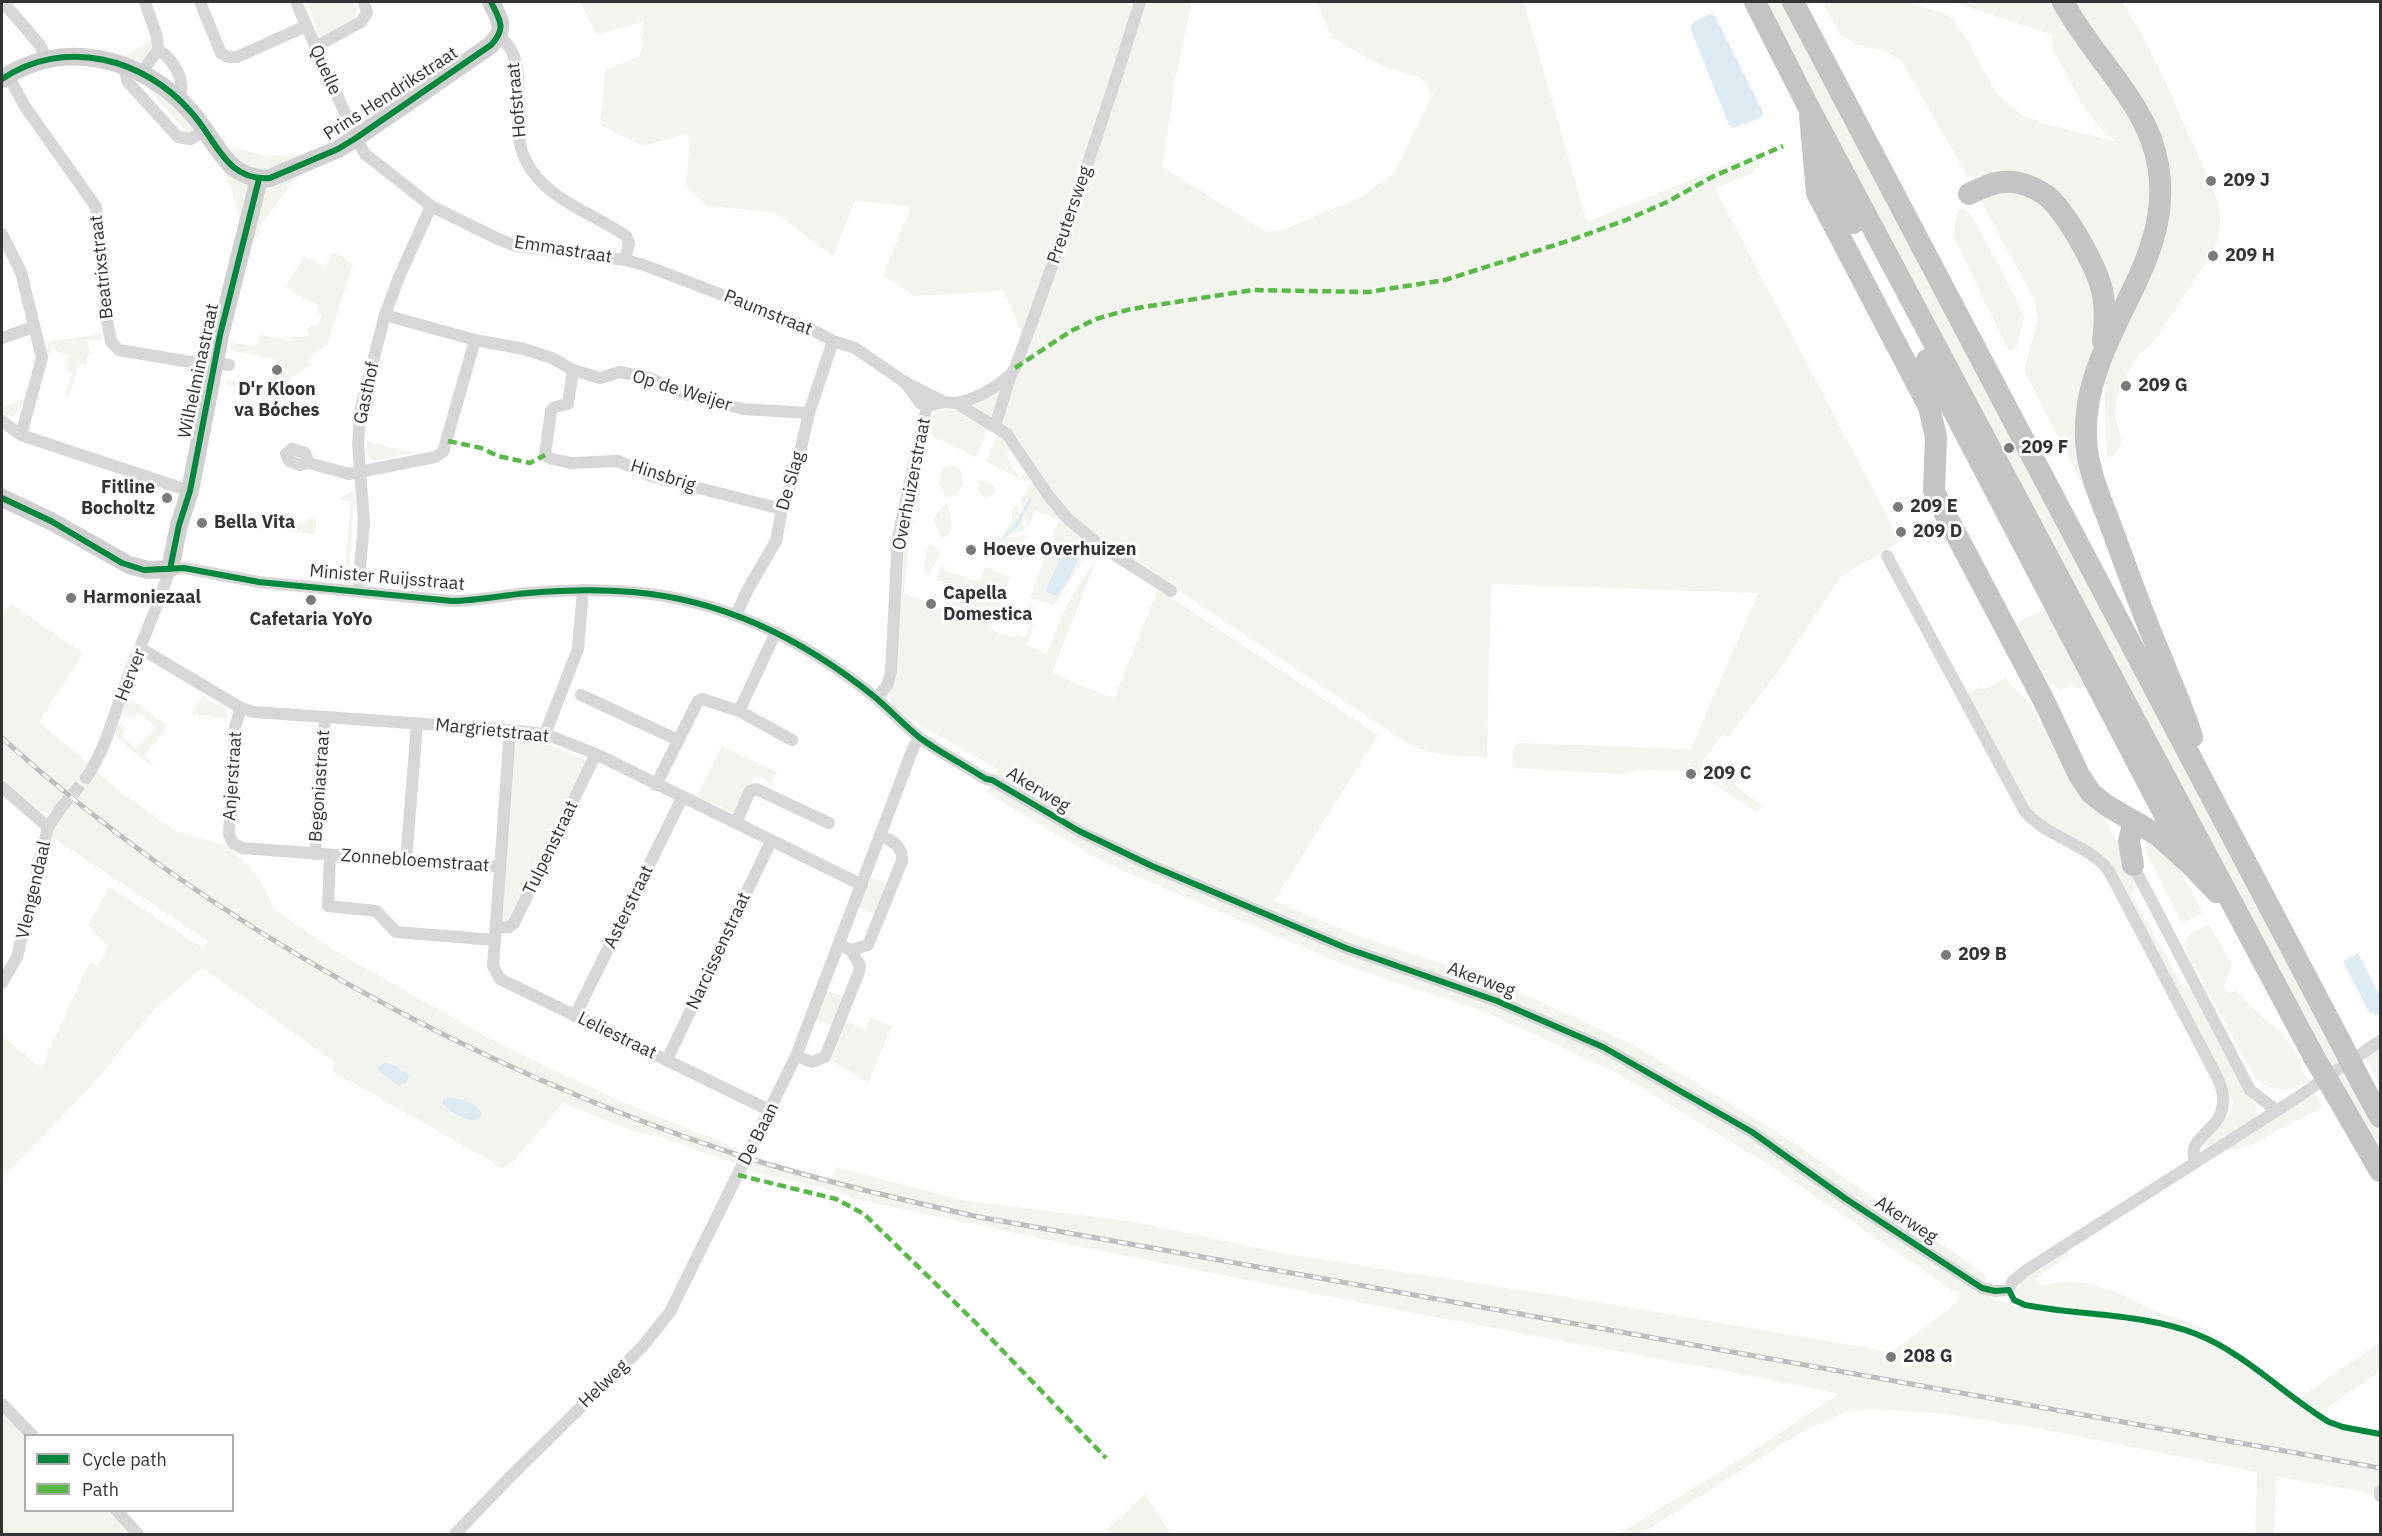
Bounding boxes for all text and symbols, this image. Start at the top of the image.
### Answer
street label: Quelle [304,42,346,98]
street label: Prins Hendrikstraat [320,43,462,145]
street label: Hofstraat [503,61,531,139]
street label: Preutersweg [1043,163,1097,267]
place label: 209 J [2223,170,2270,192]
marker: 209 J [2204,174,2218,188]
street label: Beatrixstraat [86,214,118,320]
street label: Emmastraat [513,232,613,268]
place label: 209 H [2225,245,2275,267]
marker: 209 H [2206,249,2220,263]
street label: Paumstraat [721,286,815,340]
street label: Wilhelminastraat [174,301,224,441]
street label: Gasthof [350,360,384,426]
marker: D'r Kloon va Bóches [270,363,284,377]
street label: Op de Weijer [630,366,734,416]
place label: 209 G [2138,375,2188,397]
place label: D'r Kloon va Bóches [234,379,320,422]
marker: 209 G [2119,379,2133,393]
street label: Overhuizerstraat [889,416,935,552]
place label: 209 F [2021,437,2068,459]
marker: 209 F [2002,441,2016,455]
street label: De Slag [772,449,810,513]
street label: Hinsbrig [628,455,698,497]
place label: Fitline Bocholtz [81,477,155,520]
marker: Fitline Bocholtz [160,491,174,505]
place label: 209 E [1910,496,1958,518]
marker: 209 E [1891,500,1905,514]
place label: Bella Vita [214,512,295,534]
marker: Bella Vita [195,516,209,530]
place label: 209 D [1913,521,1962,543]
marker: 209 D [1894,525,1908,539]
place label: Hoeve Overhuizen [983,539,1136,561]
marker: Hoeve Overhuizen [964,543,978,557]
street label: Minister Ruijsstraat [308,560,466,596]
place label: Capella Domestica [943,583,1032,626]
place label: Harmoniezaal [83,587,201,609]
marker: Harmoniezaal [64,591,78,605]
marker: Cafetaria YoYo [304,593,318,607]
marker: Capella Domestica [924,597,938,611]
place label: Cafetaria YoYo [250,609,372,631]
street label: Herver [111,646,151,704]
street label: Margrietstraat [434,714,550,748]
street label: Begoniastraat [305,729,335,843]
street label: Anjerstraat [219,730,247,822]
street label: Akerweg [1002,763,1074,817]
place label: 209 C [1703,763,1751,785]
marker: 209 C [1684,767,1698,781]
street label: Tulpenstraat [519,797,583,899]
street label: Vlengendaal [12,839,56,941]
street label: Zonnebloemstraat [340,845,490,877]
street label: Asterstraat [600,862,658,952]
street label: Narcissenstraat [682,889,756,1013]
place label: 209 B [1958,944,2007,966]
marker: 209 B [1939,948,1953,962]
street label: Akerweg [1444,958,1518,1002]
street label: Leliestraat [574,1008,660,1064]
street label: De Baan [734,1099,784,1169]
street label: Akerweg [1871,1192,1941,1248]
place label: 208 G [1903,1346,1953,1368]
marker: 208 G [1884,1350,1898,1364]
street label: Helweg [575,1355,633,1413]
legend [24,1434,234,1512]
text: Cycle path [82,1448,167,1471]
text: Path [82,1478,119,1501]

